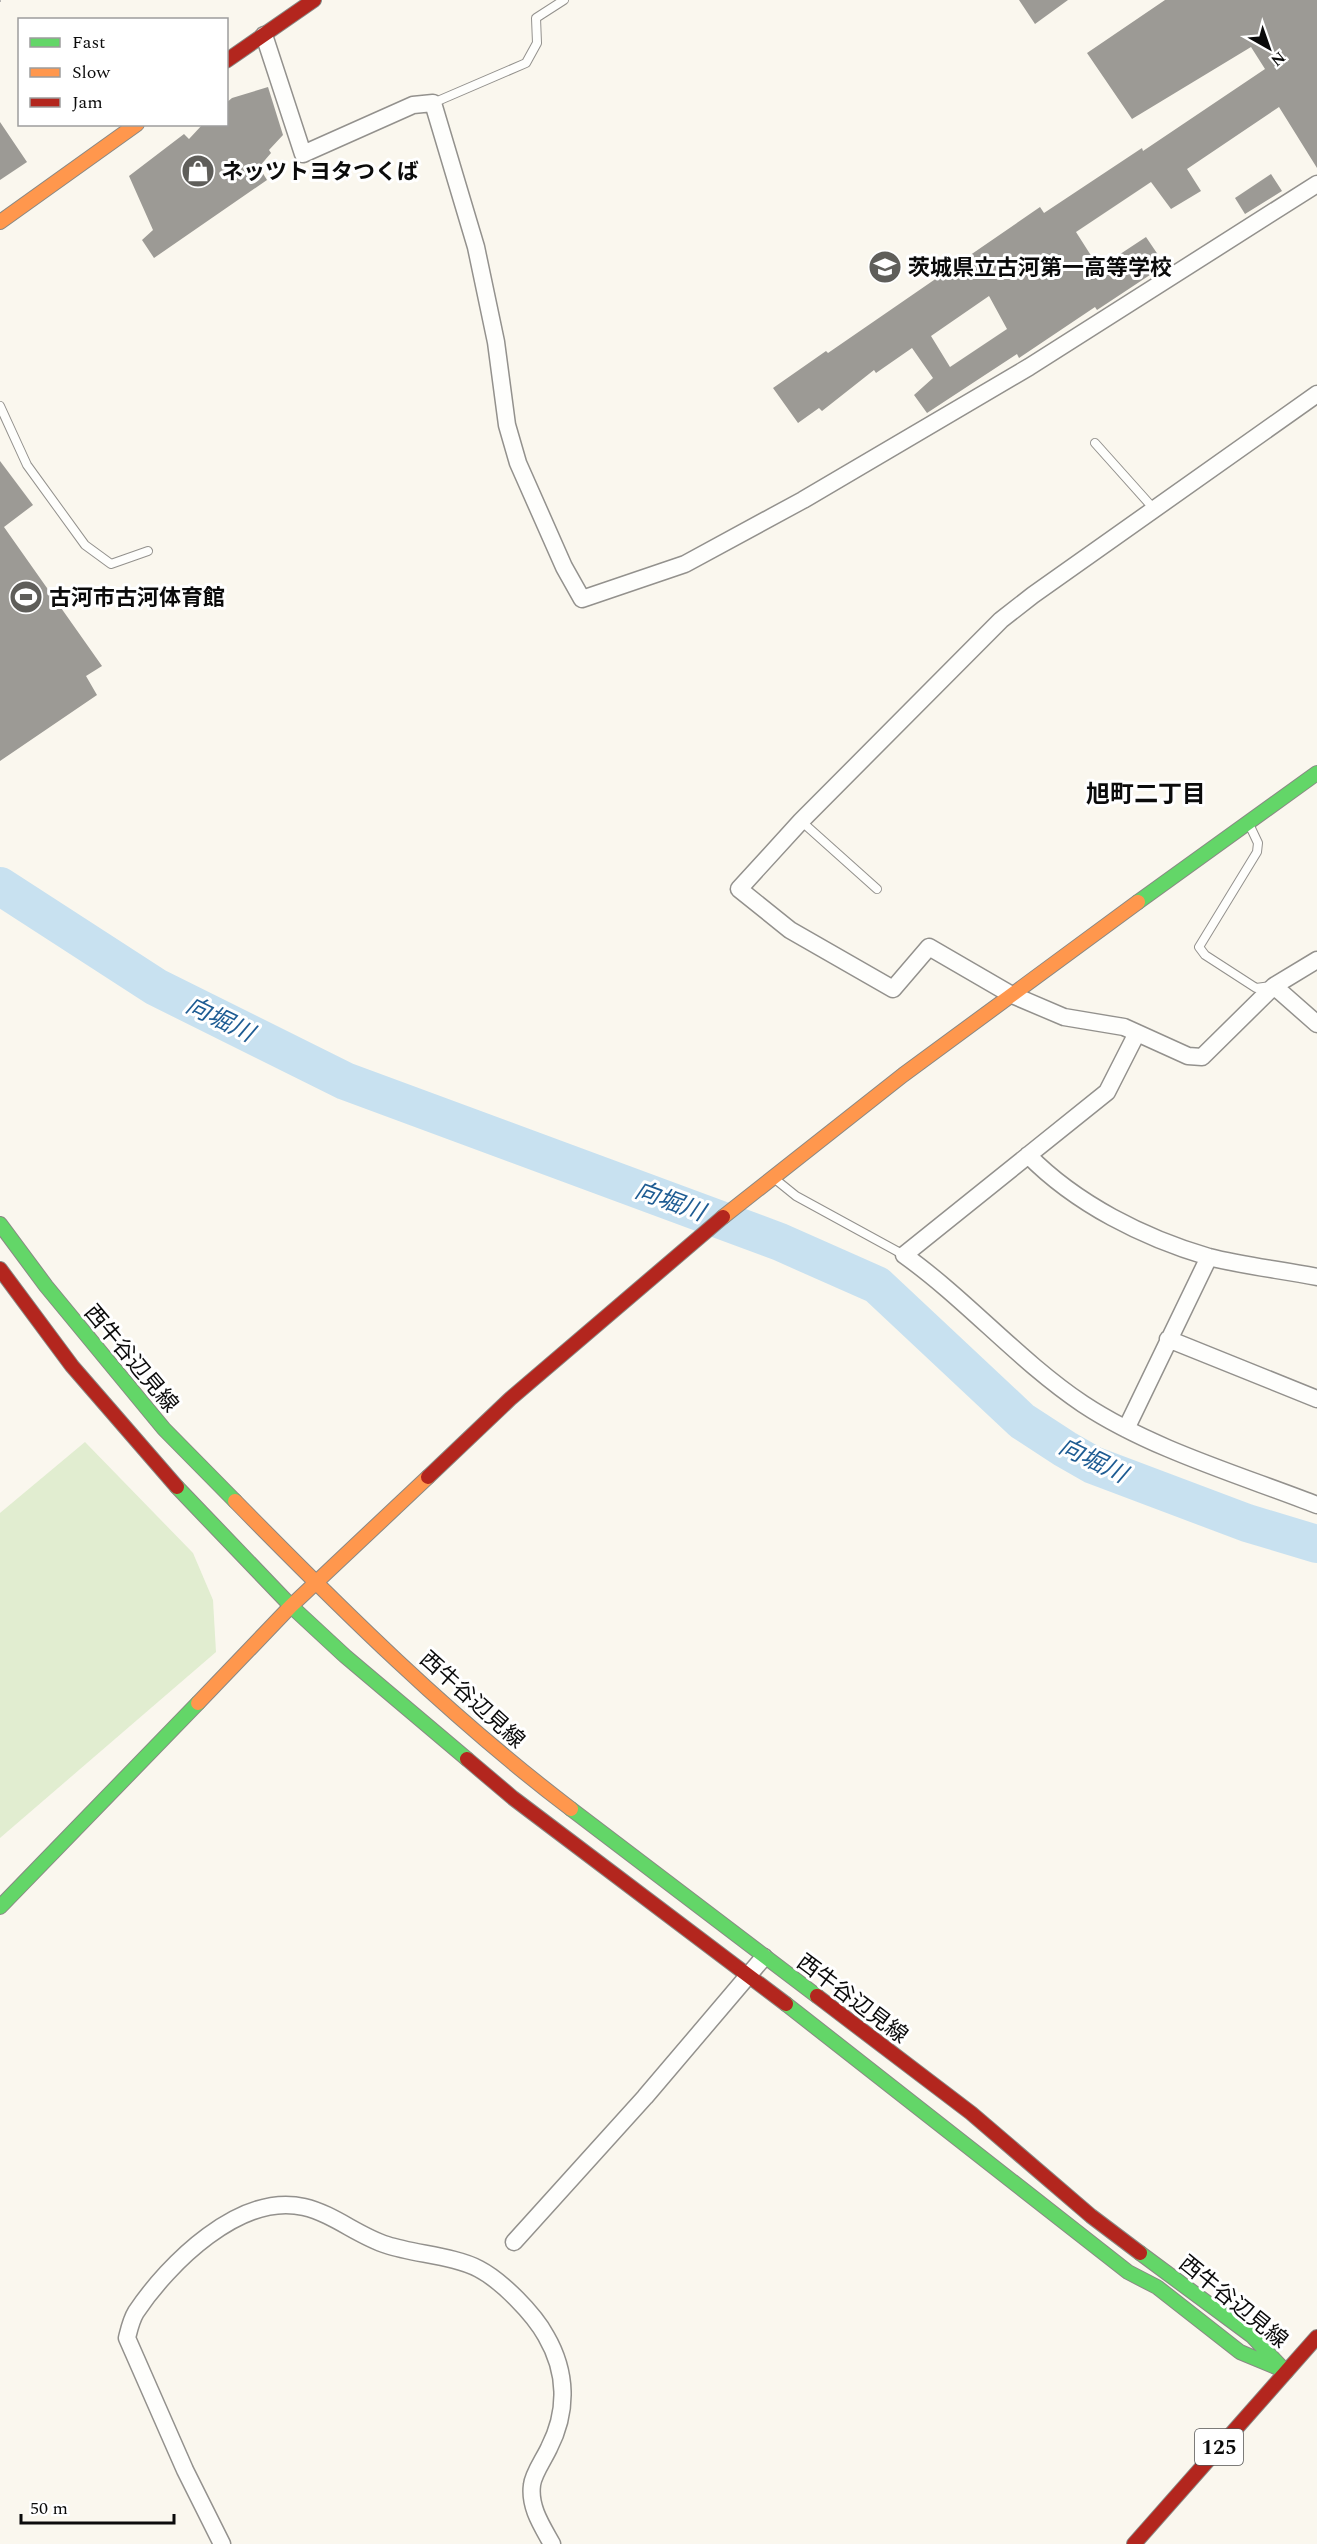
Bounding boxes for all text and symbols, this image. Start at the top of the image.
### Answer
legend [18,18,228,126]
north arrow [1239,18,1299,78]
text: Fast [72,29,105,56]
text: N [1265,45,1291,72]
text: Slow [72,59,111,86]
text: Jam [72,89,103,116]
shop icon: ネッツトヨタつくば [180,153,216,189]
place label: ネッツトヨタつくば [221,156,419,189]
school or university icon: 茨城県立古河第一高等学校 [867,249,903,285]
place label: 茨城県立古河第一高等学校 [908,252,1172,285]
sports icon: 古河市古河体育館 [8,579,44,615]
place label: 古河市古河体育館 [49,582,225,615]
district label: 旭町二丁目 [1086,777,1206,813]
water label: 向堀川 [179,988,263,1053]
water label: 向堀川 [630,1173,712,1232]
street label: 西牛谷辺見線 [76,1298,186,1420]
water label: 向堀川 [1052,1429,1136,1494]
street label: 西牛谷辺見線 [412,1644,532,1757]
street label: 西牛谷辺見線 [789,1946,915,2052]
street label: 西牛谷辺見線 [1171,2248,1295,2357]
road number: 125 [1195,2429,1243,2465]
scale bar [21,2487,174,2525]
text: 50 m [30,2495,68,2522]

